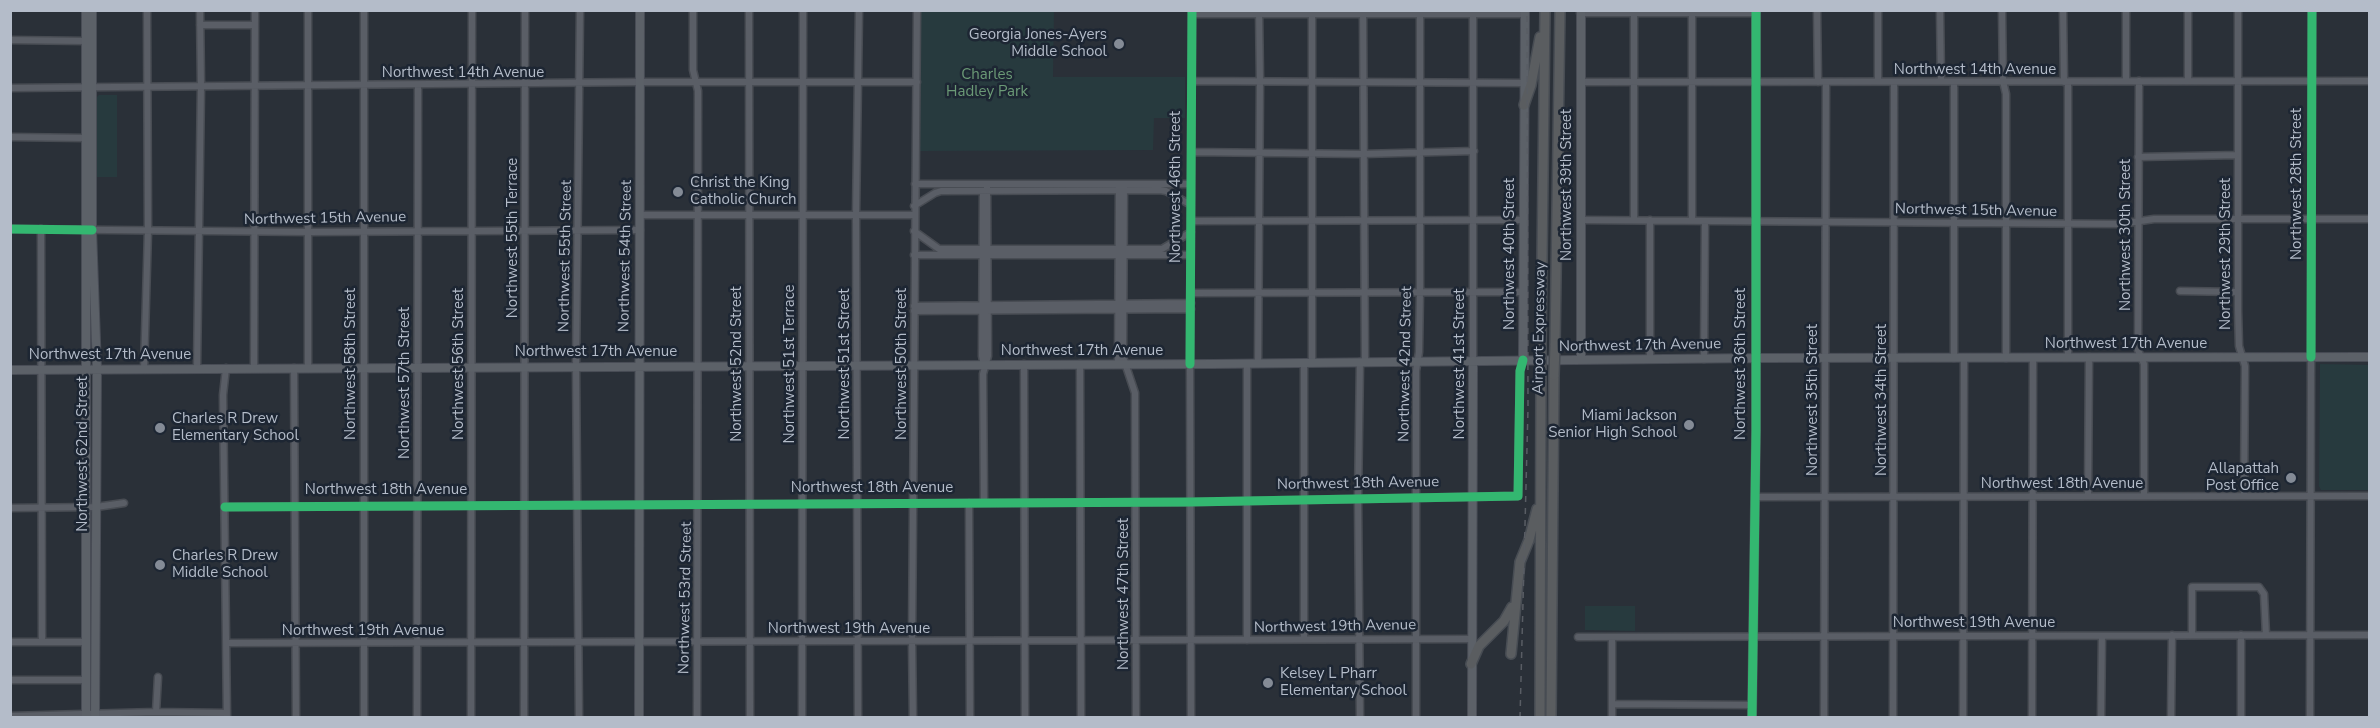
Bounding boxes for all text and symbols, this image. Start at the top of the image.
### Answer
place label: Georgia Jones-Ayers Middle School [969,26,1107,61]
marker: Georgia Jones-Ayers Middle School [1112,37,1126,51]
street label: Northwest 14th Avenue [1894,61,2056,79]
street label: Northwest 14th Avenue [382,64,544,82]
park label: Charles Hadley Park [946,66,1028,101]
street label: Northwest 28th Street [2288,108,2306,260]
street label: Northwest 39th Street [1558,109,1576,261]
street label: Northwest 46th Street [1167,111,1185,263]
street label: Northwest 55th Terrace [504,158,522,318]
street label: Northwest 30th Street [2117,159,2135,311]
place label: Christ the King Catholic Church [690,174,796,209]
street label: Northwest 40th Street [1501,178,1519,330]
street label: Northwest 29th Street [2217,178,2235,330]
street label: Northwest 55th Street [556,180,576,332]
street label: Northwest 54th Street [616,180,636,332]
marker: Christ the King Catholic Church [671,185,685,199]
street label: Northwest 15th Avenue [1895,201,2057,221]
street label: Northwest 15th Avenue [244,209,406,229]
street label: Airport Expressway [1530,262,1550,394]
street label: Northwest 51st Terrace [781,284,799,444]
street label: Northwest 52nd Street [728,286,746,442]
street label: Northwest 42nd Street [1396,286,1416,442]
street label: Northwest 58th Street [342,288,360,440]
street label: Northwest 56th Street [450,288,468,440]
street label: Northwest 50th Street [893,288,911,440]
street label: Northwest 36th Street [1732,288,1750,440]
street label: Northwest 51st Street [836,289,854,439]
street label: Northwest 41st Street [1451,289,1469,439]
street label: Northwest 57th Street [396,307,414,459]
street label: Northwest 35th Street [1804,324,1822,476]
street label: Northwest 34th Street [1873,324,1891,476]
street label: Northwest 17th Avenue [2045,335,2207,353]
street label: Northwest 17th Avenue [1559,336,1721,356]
street label: Northwest 17th Avenue [1001,342,1163,360]
street label: Northwest 17th Avenue [515,343,677,361]
street label: Northwest 17th Avenue [29,346,191,364]
street label: Northwest 62nd Street [74,376,92,532]
place label: Miami Jackson Senior High School [1548,407,1677,442]
place label: Charles R Drew Elementary School [172,410,299,445]
marker: Miami Jackson Senior High School [1682,418,1696,432]
marker: Charles R Drew Elementary School [153,421,167,435]
place label: Allapattah Post Office [2206,460,2279,495]
marker: Allapattah Post Office [2284,471,2298,485]
street label: Northwest 18th Avenue [1277,474,1439,494]
street label: Northwest 18th Avenue [1981,475,2143,493]
street label: Northwest 18th Avenue [791,479,953,497]
street label: Northwest 18th Avenue [305,481,467,499]
street label: Northwest 47th Street [1115,518,1133,670]
street label: Northwest 53rd Street [676,522,696,674]
place label: Charles R Drew Middle School [172,547,278,582]
marker: Charles R Drew Middle School [153,558,167,572]
street label: Northwest 19th Avenue [1893,614,2055,632]
street label: Northwest 19th Avenue [1254,617,1416,637]
street label: Northwest 19th Avenue [768,620,930,638]
street label: Northwest 19th Avenue [282,622,444,640]
place label: Kelsey L Pharr Elementary School [1280,665,1407,700]
marker: Kelsey L Pharr Elementary School [1261,676,1275,690]

